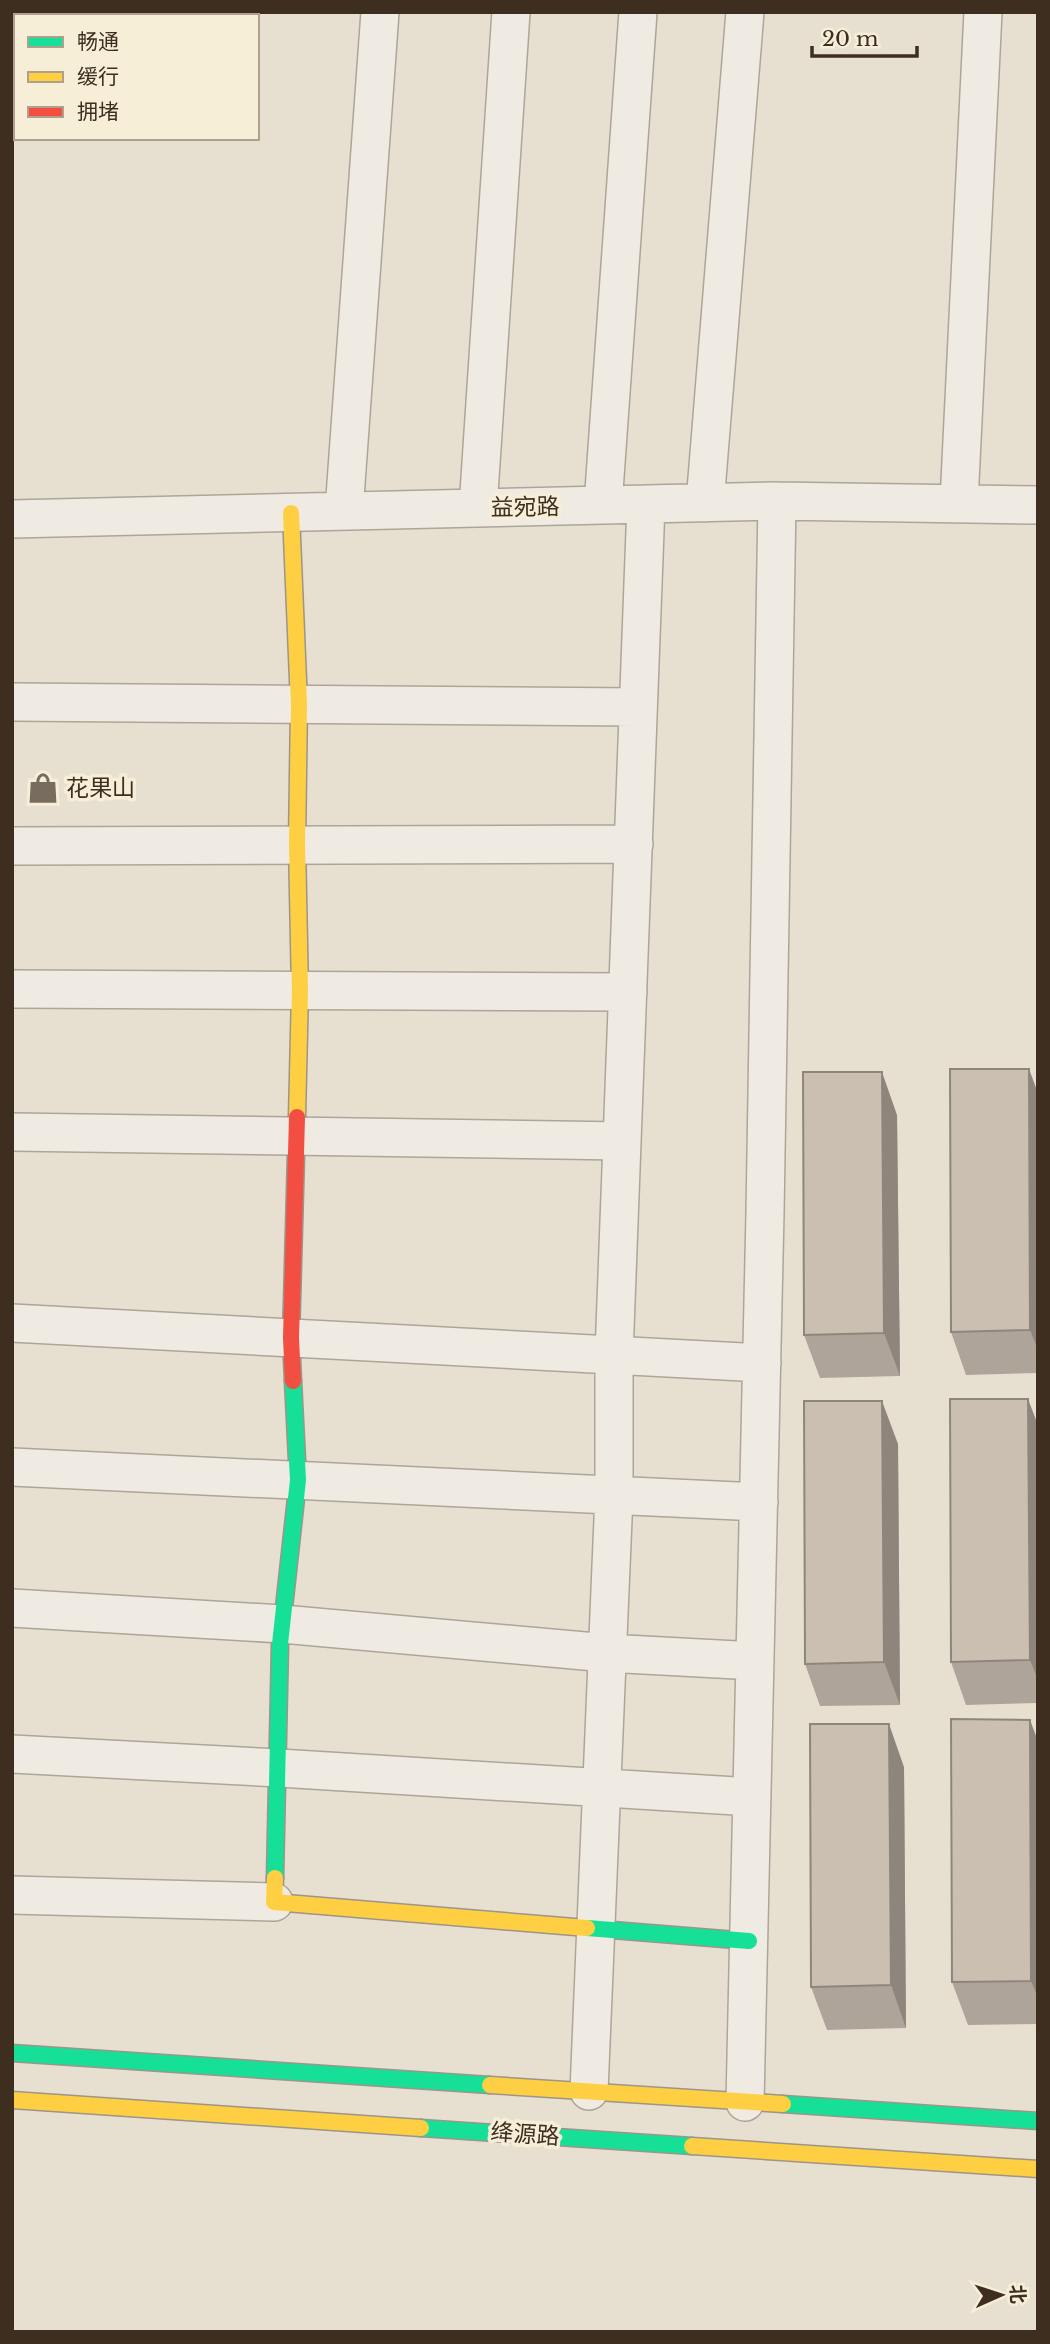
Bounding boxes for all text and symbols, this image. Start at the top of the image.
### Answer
legend [14,14,259,140]
scale bar [812,14,917,58]
text: 20 m [822,26,879,52]
text: 畅通 [77,29,119,55]
text: 缓行 [77,64,119,90]
text: 拥堵 [77,99,119,125]
street label: 益宛路 [490,492,560,522]
shop icon: 花果山 [26,771,60,805]
place label: 花果山 [66,774,135,802]
street label: 绛源路 [490,2118,560,2150]
north arrow [966,2260,1036,2330]
text: 北 [1005,2284,1029,2304]

